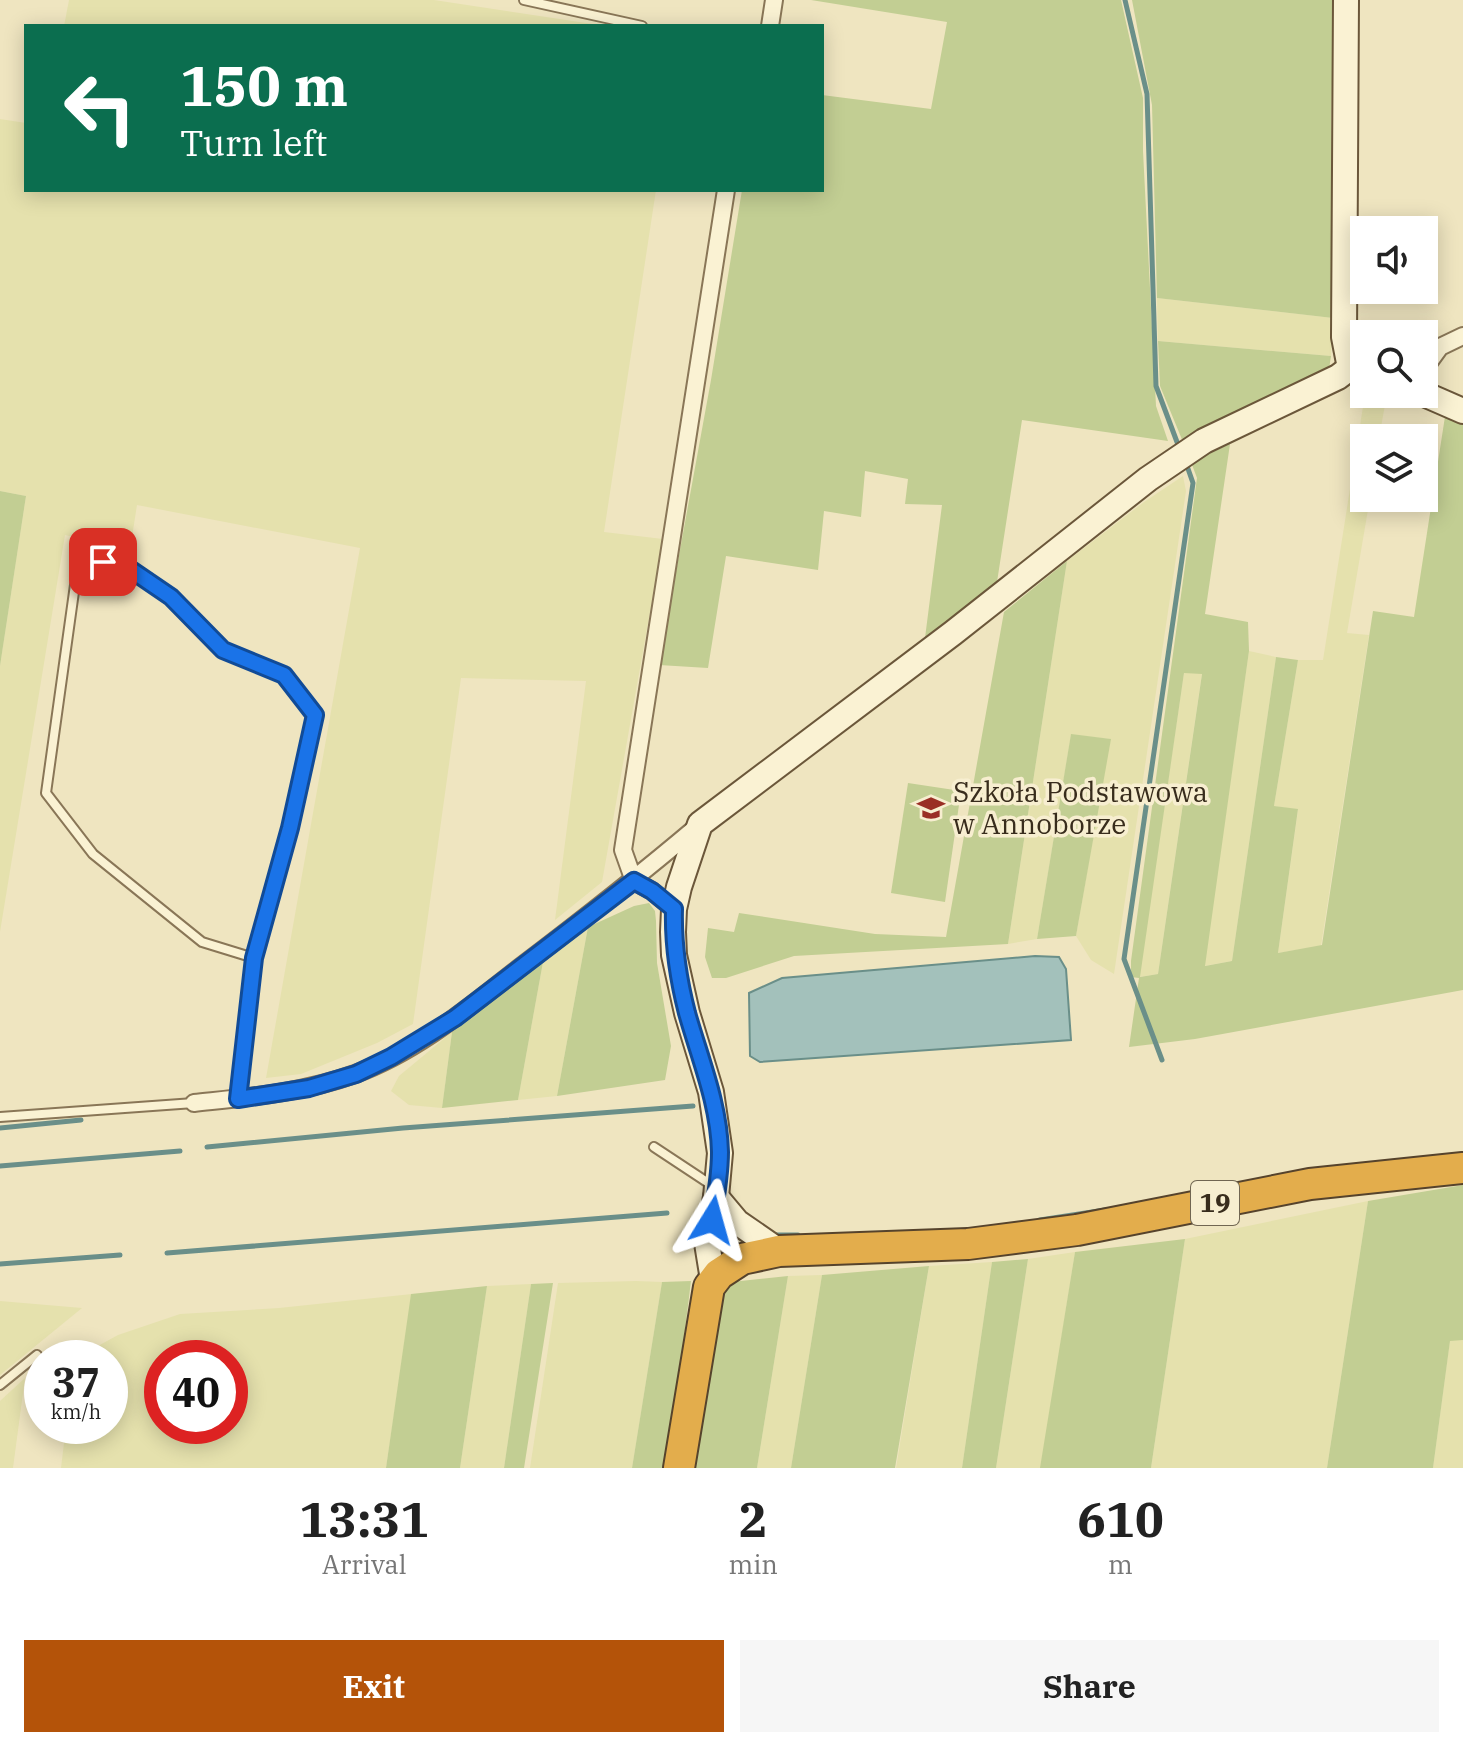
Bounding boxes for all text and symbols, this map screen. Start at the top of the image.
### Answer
text: 150 m [180,49,348,121]
icon: left [48,56,152,160]
text: Turn left [180,119,327,166]
map controls [1350,216,1438,512]
button: sound [1350,216,1438,304]
button: search [1350,320,1438,408]
button: layers [1350,424,1438,512]
pin [69,528,137,596]
icon: arrive [81,540,125,584]
place label: Szkoła Podstawowa w Annoborze [953,773,1208,842]
school or university icon: Szkoła Podstawowa w Annoborze [916,793,946,823]
position arrow [670,1178,754,1262]
road number: 19 [1191,1181,1239,1225]
speed limit sign: 40 [144,1340,248,1444]
text: 37 [52,1356,100,1408]
text: km/h [51,1398,101,1425]
text: 13:31 [299,1488,429,1550]
text: 2 [739,1488,768,1550]
text: 610 [1077,1488,1164,1550]
text: Arrival [322,1547,406,1581]
text: min [728,1547,778,1581]
text: m [1108,1547,1133,1581]
button: Exit [24,1640,724,1732]
button: Share [740,1640,1439,1732]

